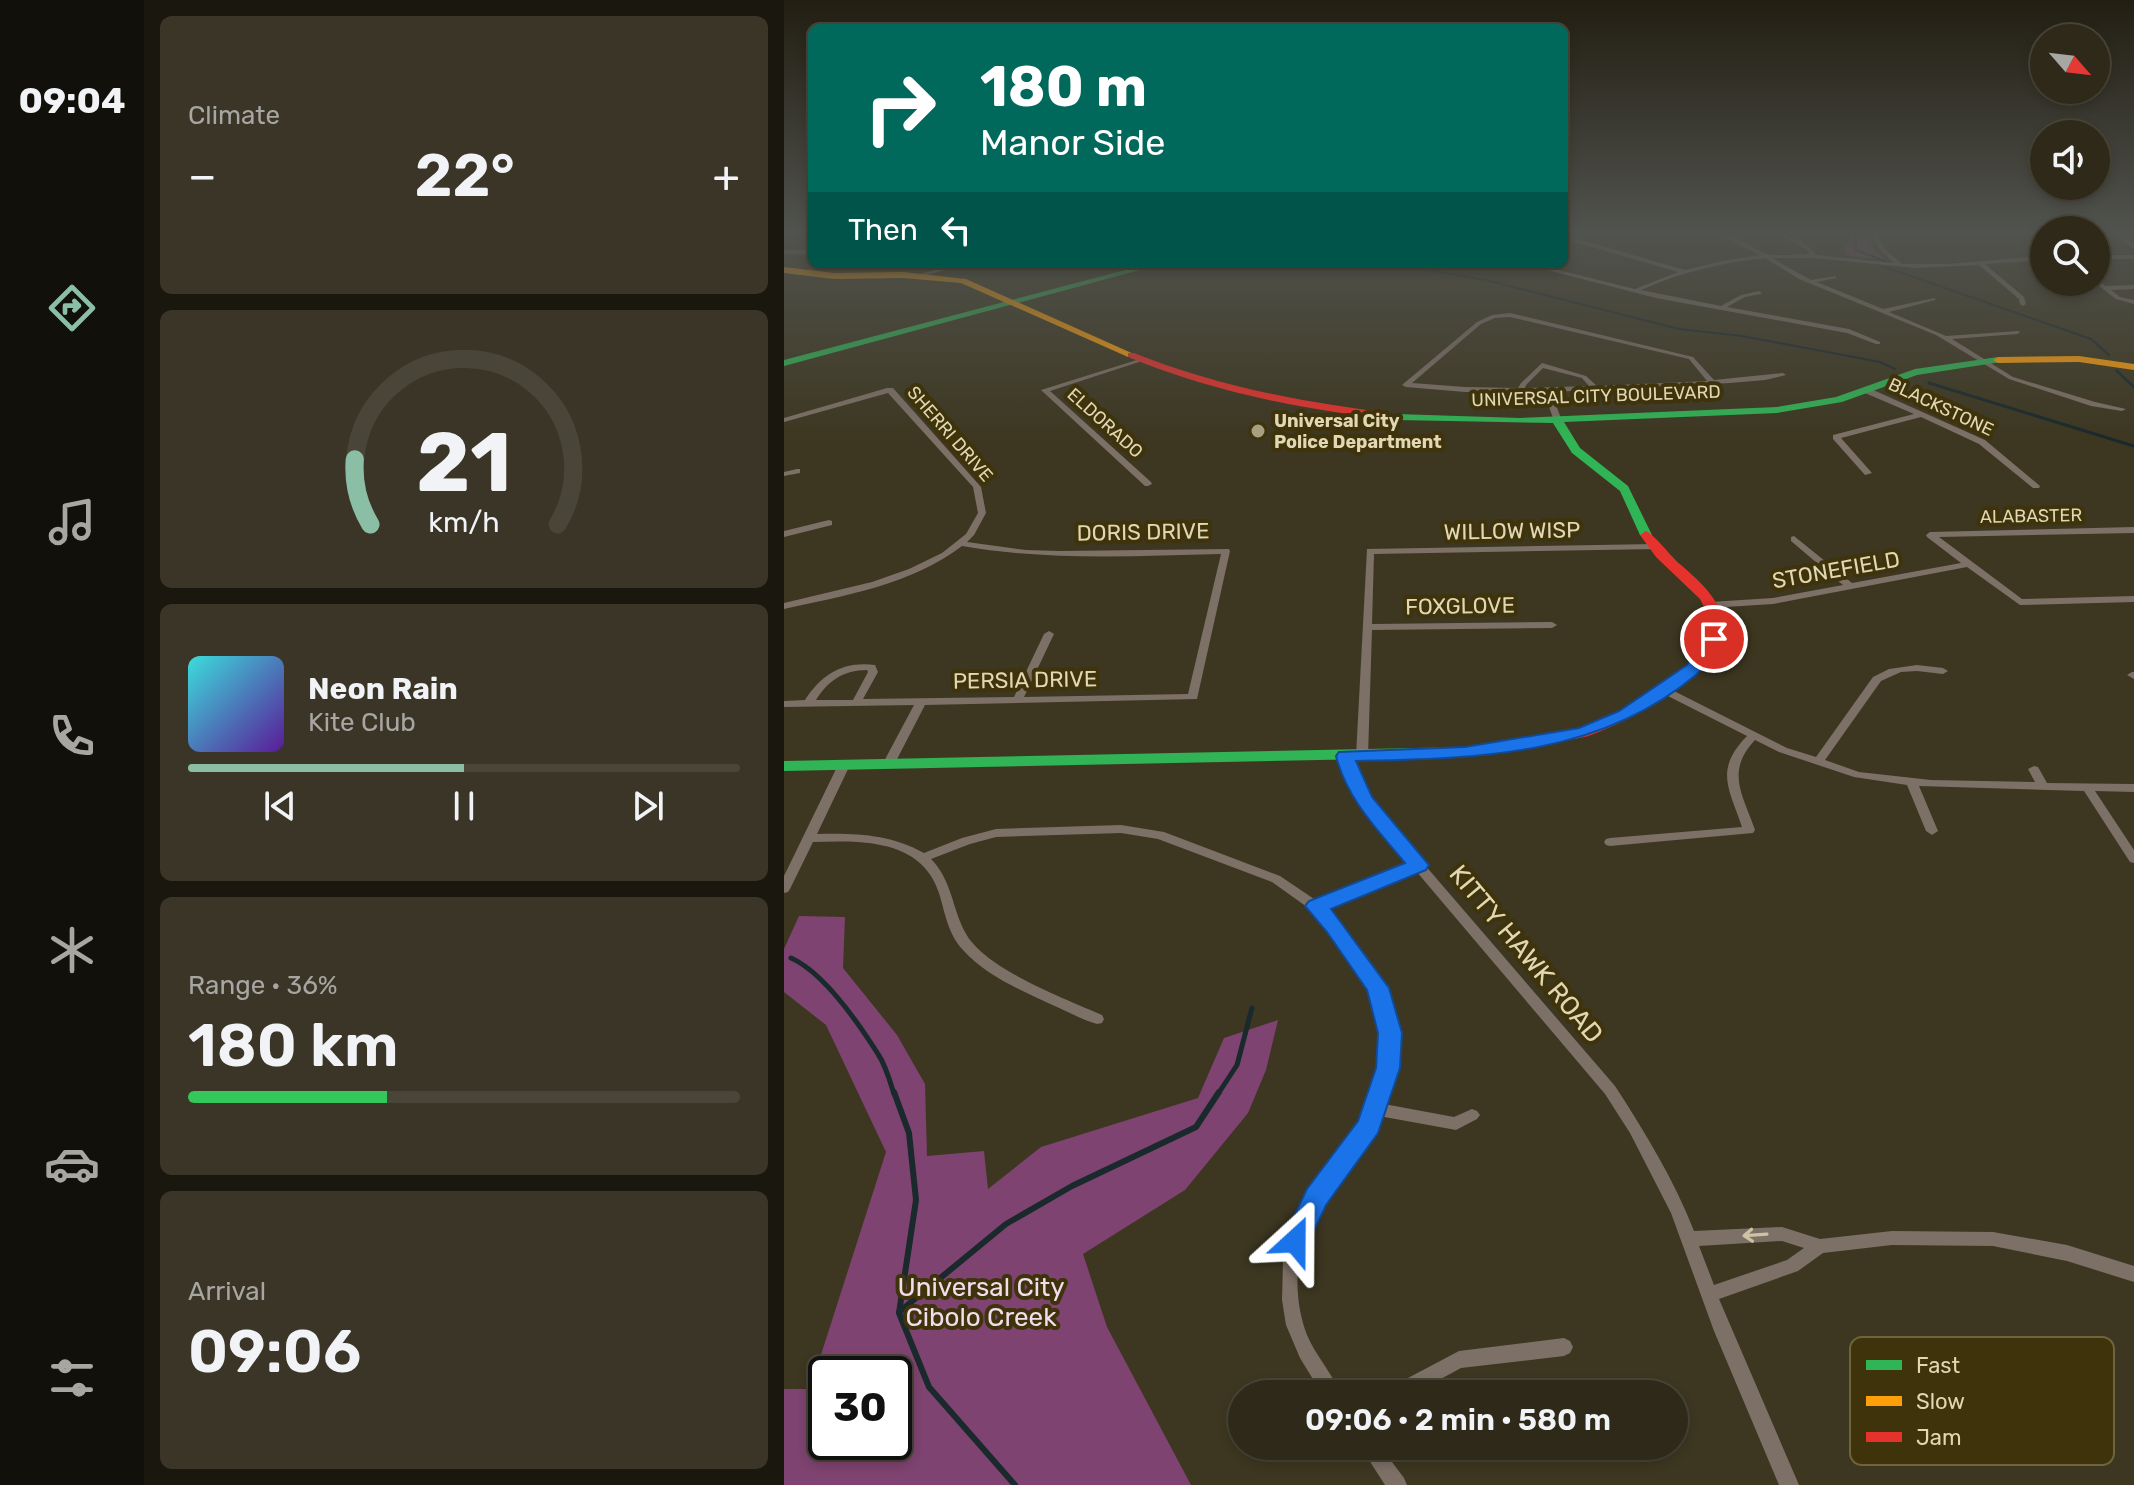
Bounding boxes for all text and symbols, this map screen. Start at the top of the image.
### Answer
north arrow [2030,24,2110,104]
map controls [2030,24,2110,296]
text: 180 m [980,54,1147,120]
icon: right [848,56,952,160]
text: 09:04 [18,79,126,122]
text: Climate [188,100,280,131]
button: sound [2030,120,2110,200]
text: Manor Side [980,121,1165,164]
text: 22° [414,140,515,211]
text: − [188,150,217,202]
text: + [713,150,740,202]
icon: left [934,208,978,252]
text: Then [848,212,918,248]
button: search [2030,216,2110,296]
icon: directions [44,280,100,336]
street label: BLACKSTONE [1885,373,1997,441]
street label: UNIVERSAL CITY BOULEVARD [1471,381,1721,411]
street label: SHERRI DRIVE [902,382,998,486]
street label: ELDORADO [1063,383,1147,463]
place label: Universal City Police Department [1274,410,1442,453]
text: 21 [416,412,512,511]
marker: Universal City Police Department [1249,422,1267,440]
icon: music [44,494,100,550]
street label: ALABASTER [1980,504,2082,528]
text: km/h [428,505,500,539]
street label: WILLOW WISP [1443,516,1581,546]
street label: DORIS DRIVE [1076,517,1210,547]
street label: STONEFIELD [1770,545,1902,595]
street label: FOXGLOVE [1405,592,1515,620]
pin [1680,605,1748,673]
icon: arrive [1692,617,1736,661]
street label: PERSIA DRIVE [953,665,1097,695]
text: Neon Rain [308,671,458,707]
text: Kite Club [308,707,416,738]
icon: phone [44,708,100,764]
icon: previous [258,784,302,828]
icon: pause [442,784,486,828]
icon: next [626,784,670,828]
street label: KITTY HAWK ROAD [1443,859,1609,1049]
icon: climate [44,922,100,978]
text: Range · 36% [188,970,338,1001]
text: 180 km [188,1010,399,1081]
icon: car [44,1136,100,1192]
position arrow [1253,1199,1337,1283]
one-way arrow [1742,1228,1769,1243]
park label: Universal City Cibolo Creek [897,1272,1065,1333]
text: Arrival [188,1276,266,1307]
text: 09:06 [188,1316,361,1387]
legend [1850,1337,2114,1465]
icon: filters [44,1350,100,1406]
text: Fast [1916,1352,1961,1379]
speed limit sign: 30 [808,1356,912,1460]
text: Slow [1916,1388,1965,1415]
text: 09:06 · 2 min · 580 m [1305,1402,1611,1438]
text: Jam [1916,1424,1962,1451]

